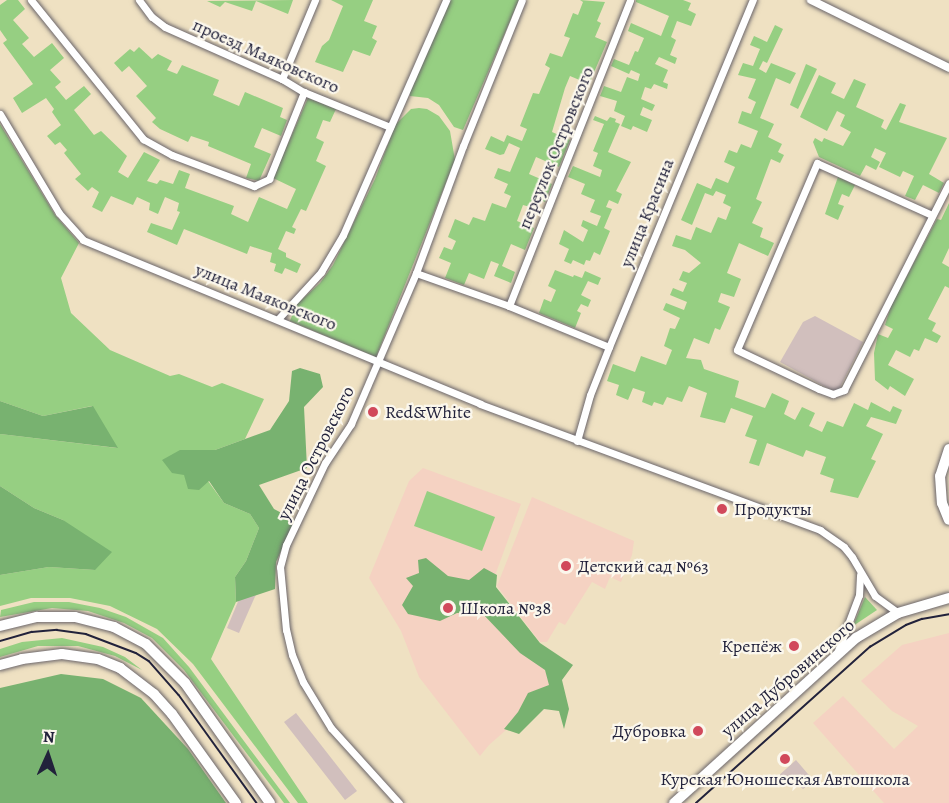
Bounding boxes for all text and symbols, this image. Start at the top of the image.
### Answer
street label: проезд Маяковского [189,14,343,98]
street label: переулок Островского [514,64,598,232]
street label: улица Красина [615,155,679,271]
street label: улица Маяковского [192,259,340,335]
street label: улица Островского [273,382,359,524]
place label: Red&White [385,401,471,423]
marker: Red&White [366,405,380,419]
place label: Продукты [734,498,812,520]
marker: Продукты [715,502,729,516]
place label: Детский сад №63 [578,555,709,577]
marker: Детский сад №63 [559,559,573,573]
place label: Школа №38 [460,597,551,619]
marker: Школа №38 [441,601,455,615]
street label: улица Дубровинского [717,614,859,742]
place label: Крепёж [722,635,782,657]
marker: Крепёж [787,639,801,653]
place label: Дубровка [612,720,686,742]
marker: Дубровка [691,724,705,738]
north arrow [18,725,78,785]
text: N [43,726,55,748]
marker: Курская Юношеская Автошкола [778,752,792,766]
place label: Курская Юношеская Автошкола [660,768,910,790]

